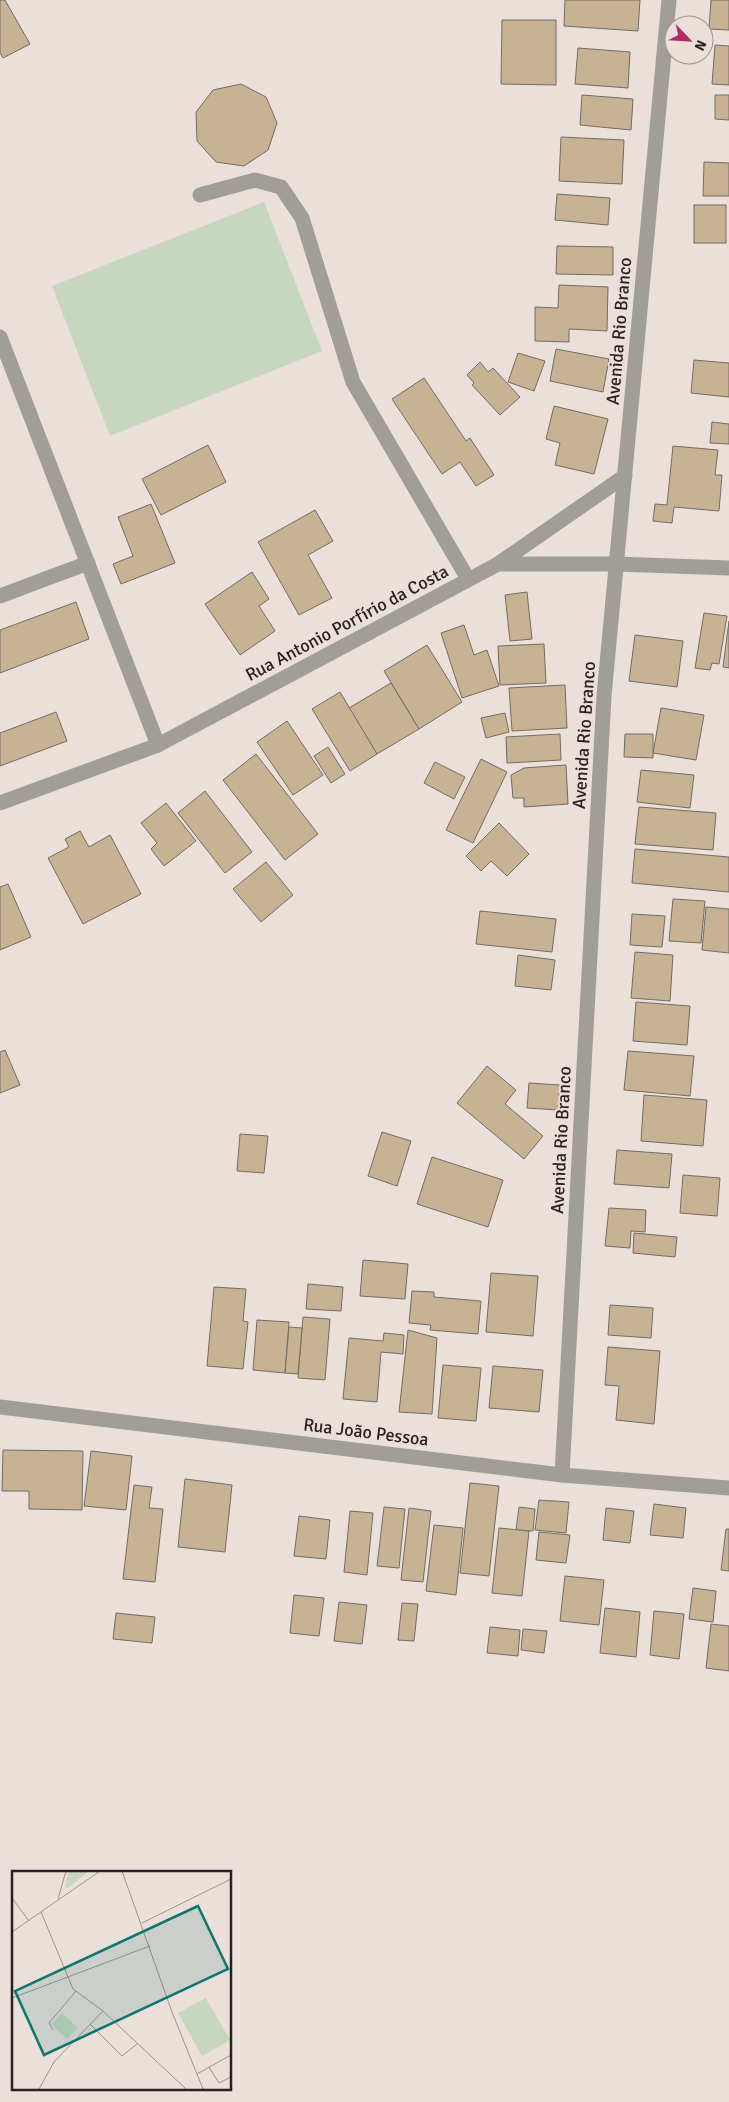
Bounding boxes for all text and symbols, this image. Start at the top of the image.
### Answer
north arrow [664,15,714,65]
text: N [691,37,710,53]
street label: Avenida Rio Branco [602,256,636,406]
street label: Rua Antonio Porfírio da Costa [242,560,452,686]
street label: Avenida Rio Branco [568,661,600,809]
street label: Avenida Rio Branco [546,1066,576,1214]
street label: Rua João Pessoa [302,1413,430,1451]
inset map [12,1871,231,2090]

